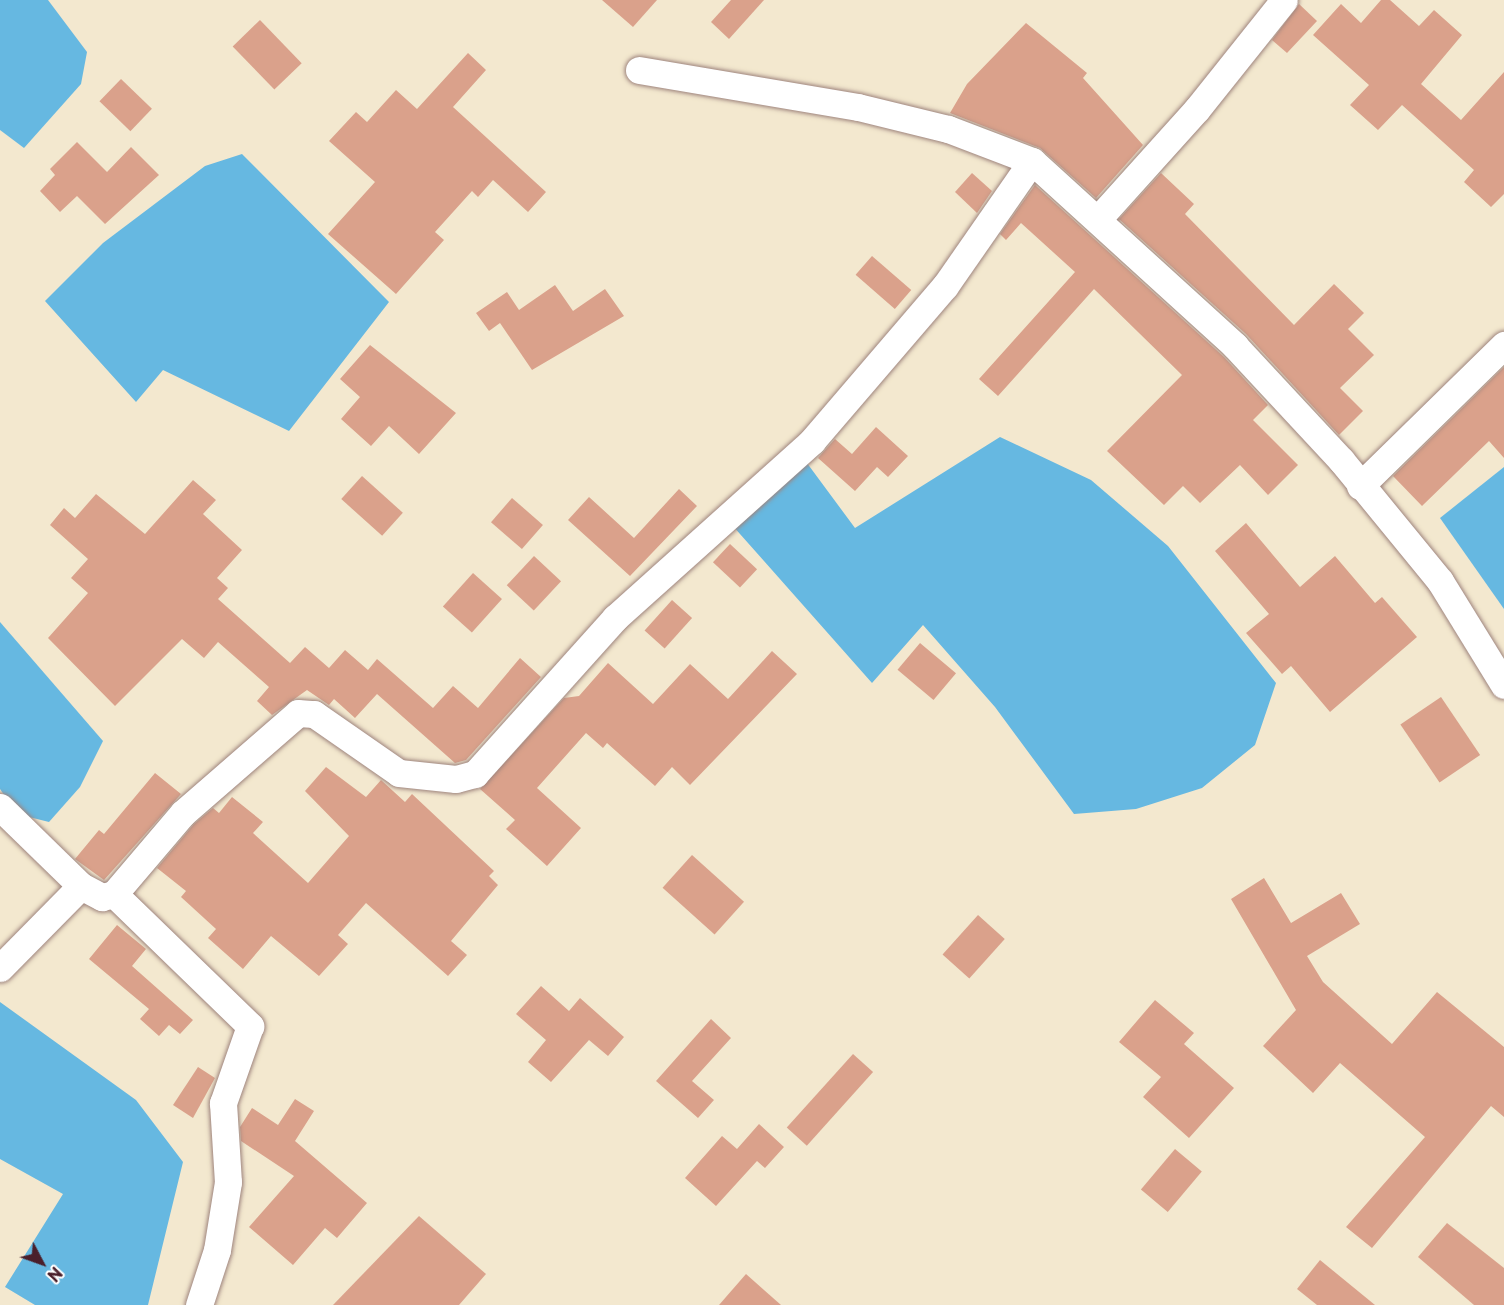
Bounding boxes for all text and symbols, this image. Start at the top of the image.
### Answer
north arrow [12,1233,72,1293]
text: N [42,1262,69,1287]

